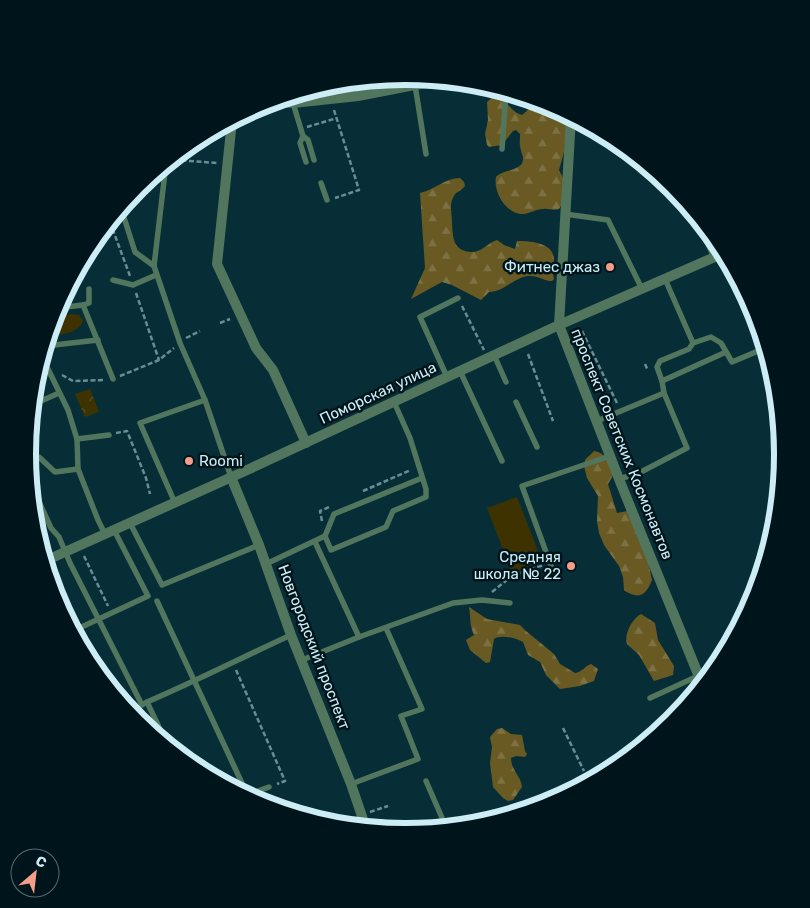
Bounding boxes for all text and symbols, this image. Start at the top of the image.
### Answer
place label: Фитнес джаз [504,258,600,276]
marker: Фитнес джаз [604,261,616,273]
street label: проспект Советских Космонавтов [567,326,677,562]
street label: Поморская улица [317,358,439,428]
place label: Roomi [199,452,243,470]
marker: Roomi [183,455,195,467]
place label: Средняя школа № 22 [474,548,561,583]
marker: Средняя школа № 22 [565,560,577,572]
street label: Новгородский проспект [274,562,354,732]
north arrow [10,848,60,898]
text: С [33,852,49,872]

